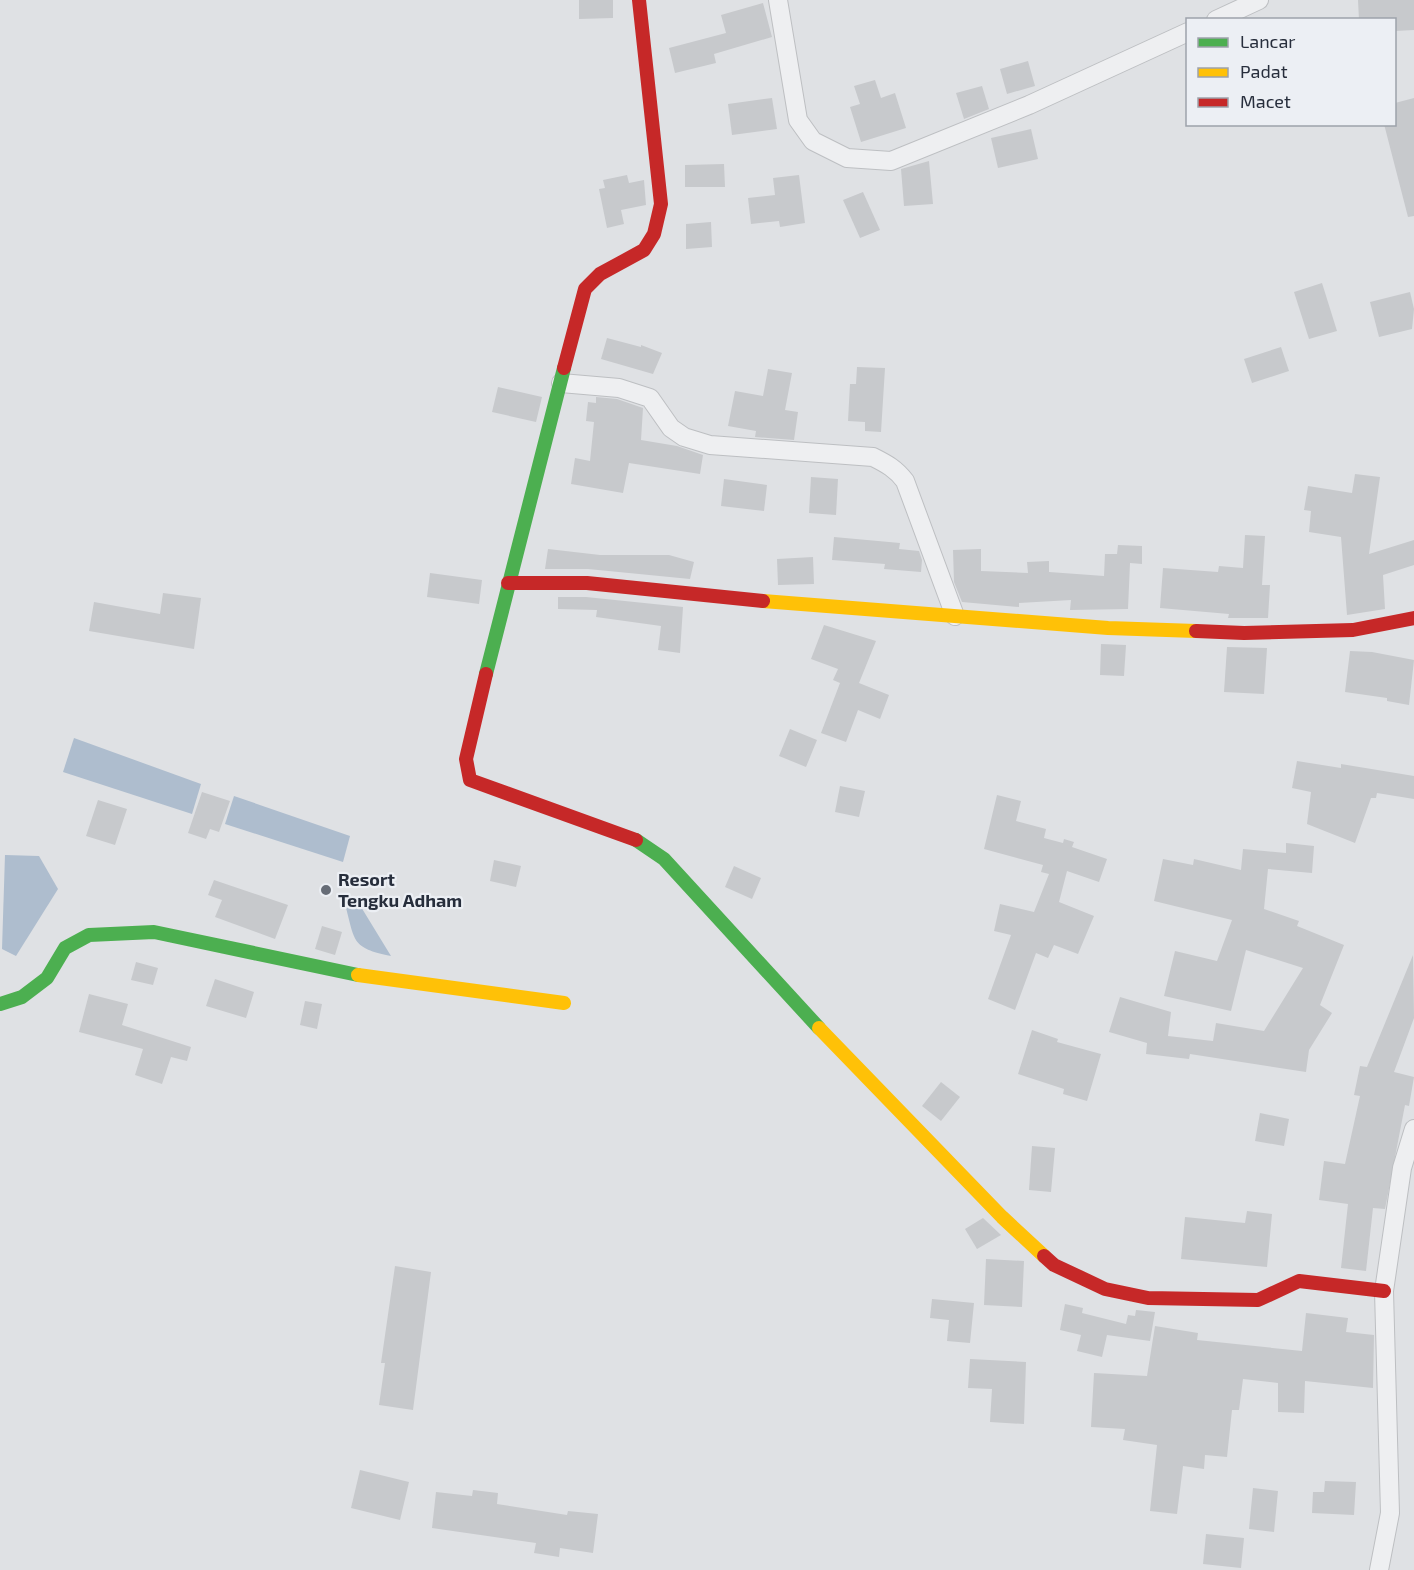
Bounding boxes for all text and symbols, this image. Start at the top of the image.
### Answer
legend [1186,18,1396,126]
text: Lancar [1240,30,1296,52]
text: Padat [1240,60,1288,82]
text: Macet [1240,90,1291,112]
place label: Resort Tengku Adham [338,868,462,911]
marker: Resort Tengku Adham [319,883,333,897]

